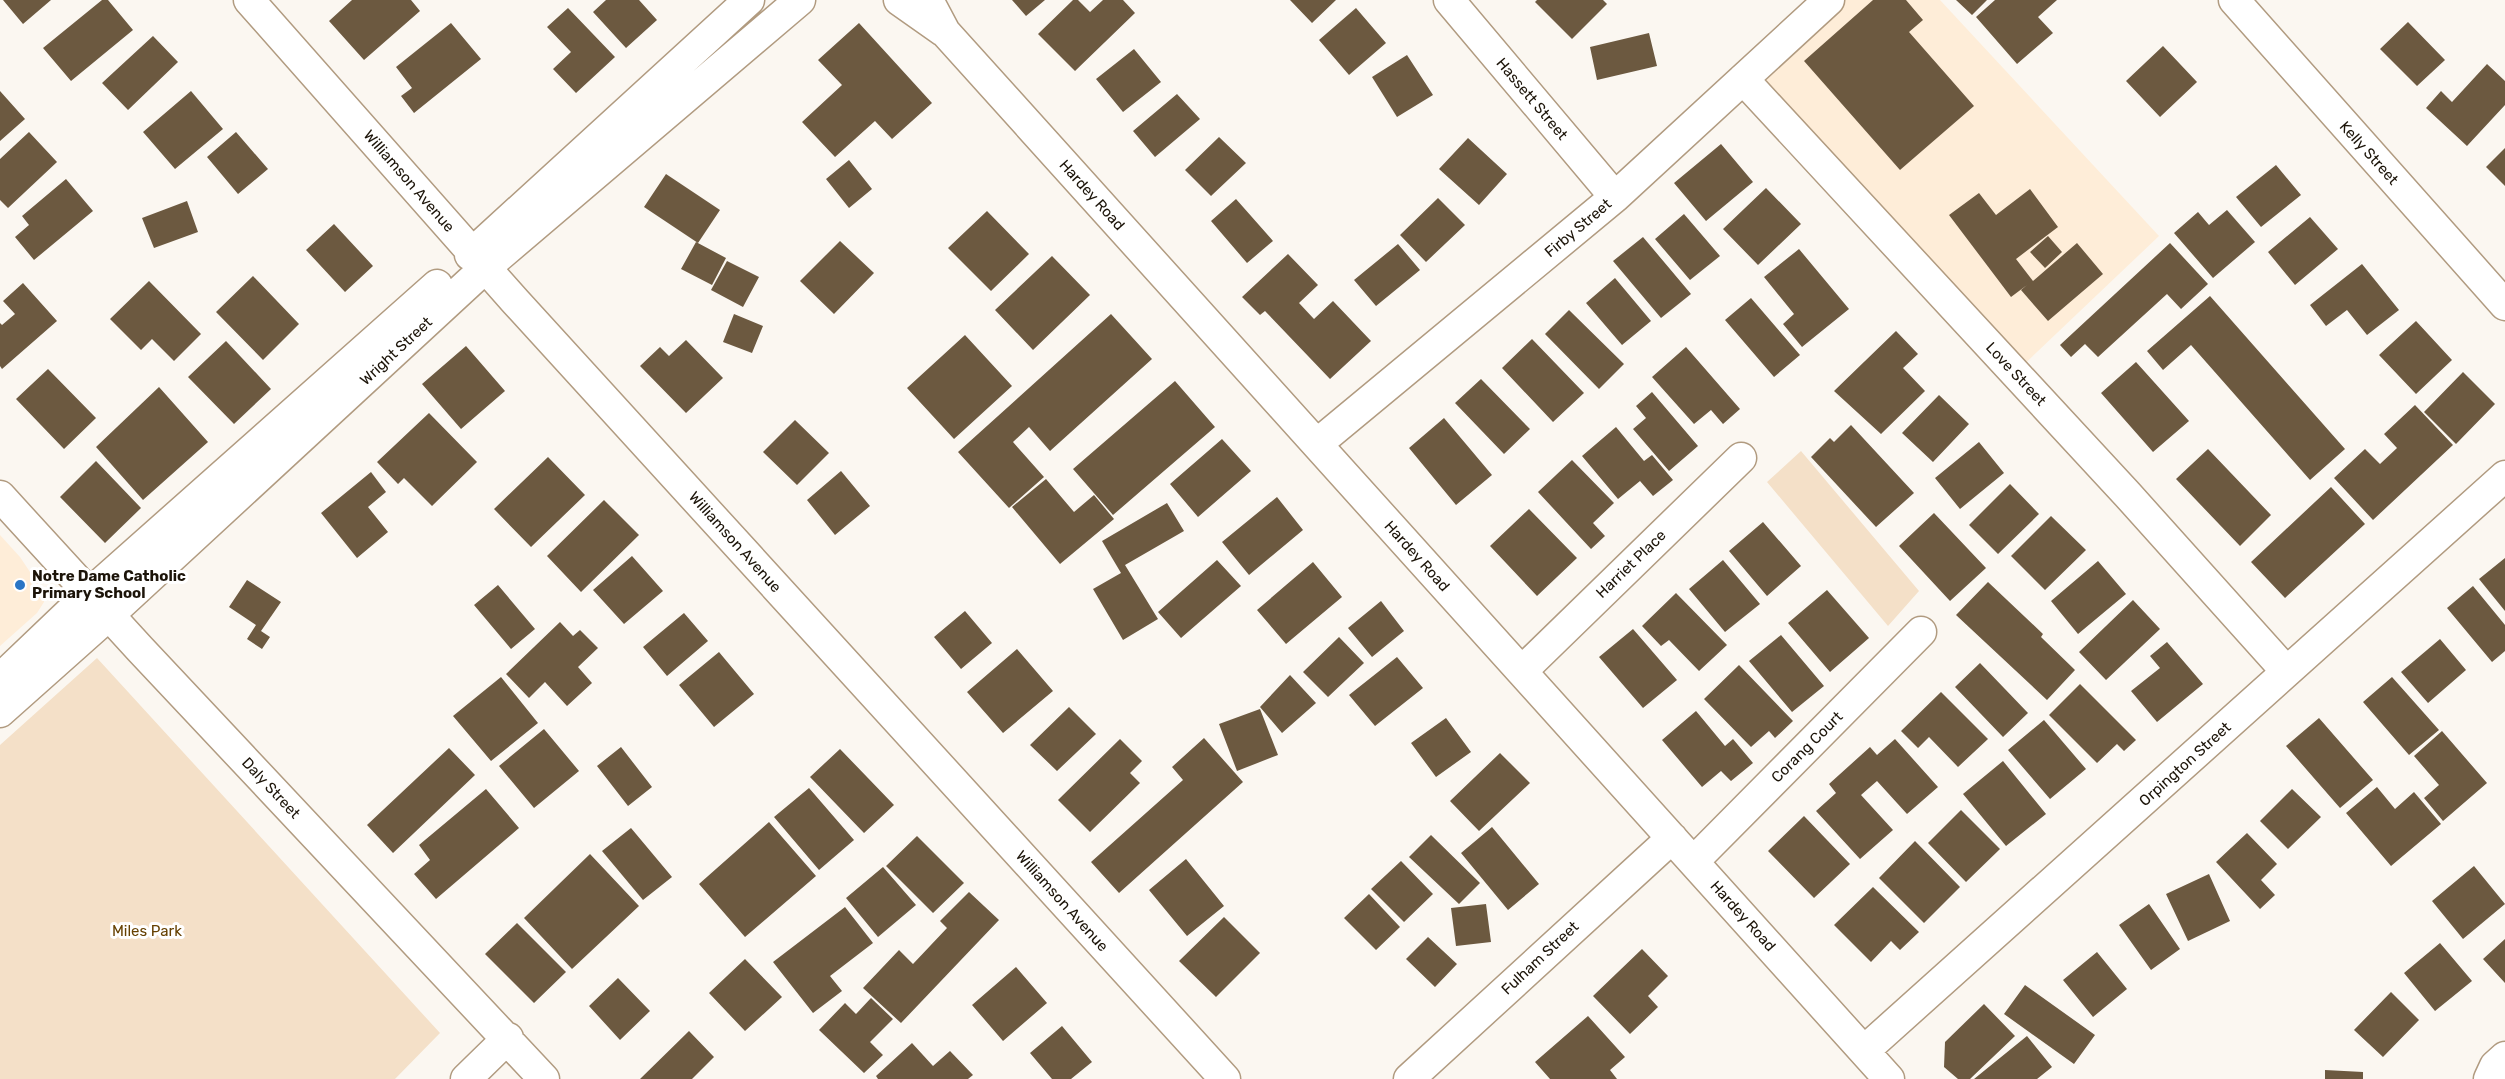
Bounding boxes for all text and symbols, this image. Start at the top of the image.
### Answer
street label: Hassett Street [1493,54,1572,144]
street label: Kelly Street [2336,118,2402,189]
street label: Williamson Avenue [360,126,458,236]
street label: Hardey Road [1056,156,1128,234]
street label: Firby Street [1541,195,1615,261]
street label: Wright Street [356,313,436,389]
street label: Love Street [1982,339,2050,410]
street label: Williamson Avenue [685,488,785,596]
street label: Hardey Road [1381,517,1453,595]
street label: Harriet Place [1592,526,1670,602]
place label: Notre Dame Catholic Primary School [32,567,186,602]
marker: Notre Dame Catholic Primary School [13,578,27,592]
street label: Corang Court [1768,708,1846,786]
street label: Orpington Street [2135,718,2235,810]
street label: Daly Street [238,754,304,822]
street label: Williamson Avenue [1012,847,1112,955]
street label: Hardey Road [1707,877,1779,955]
street label: Fulham Street [1498,918,1582,998]
park label: Miles Park [112,922,182,940]

